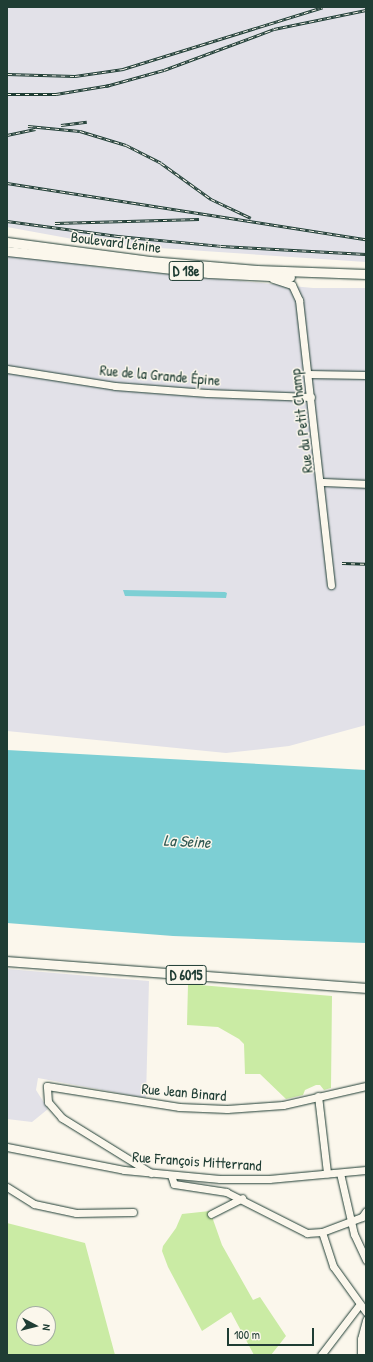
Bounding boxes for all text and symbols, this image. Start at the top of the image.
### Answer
street label: Boulevard Lénine [70,228,162,256]
road number: D 18e [168,259,204,283]
street label: Rue de la Grande Épine [99,361,221,389]
street label: Rue du Petit Champ [286,368,316,474]
water label: La Seine [163,830,211,852]
road number: D 6015 [165,963,207,987]
street label: Rue Jean Binard [141,1079,227,1105]
street label: Rue François Mitterrand [132,1148,262,1174]
north arrow [16,1306,56,1346]
scale bar [229,1320,316,1346]
text: N [40,1324,54,1331]
text: 100 m [234,1326,260,1343]

